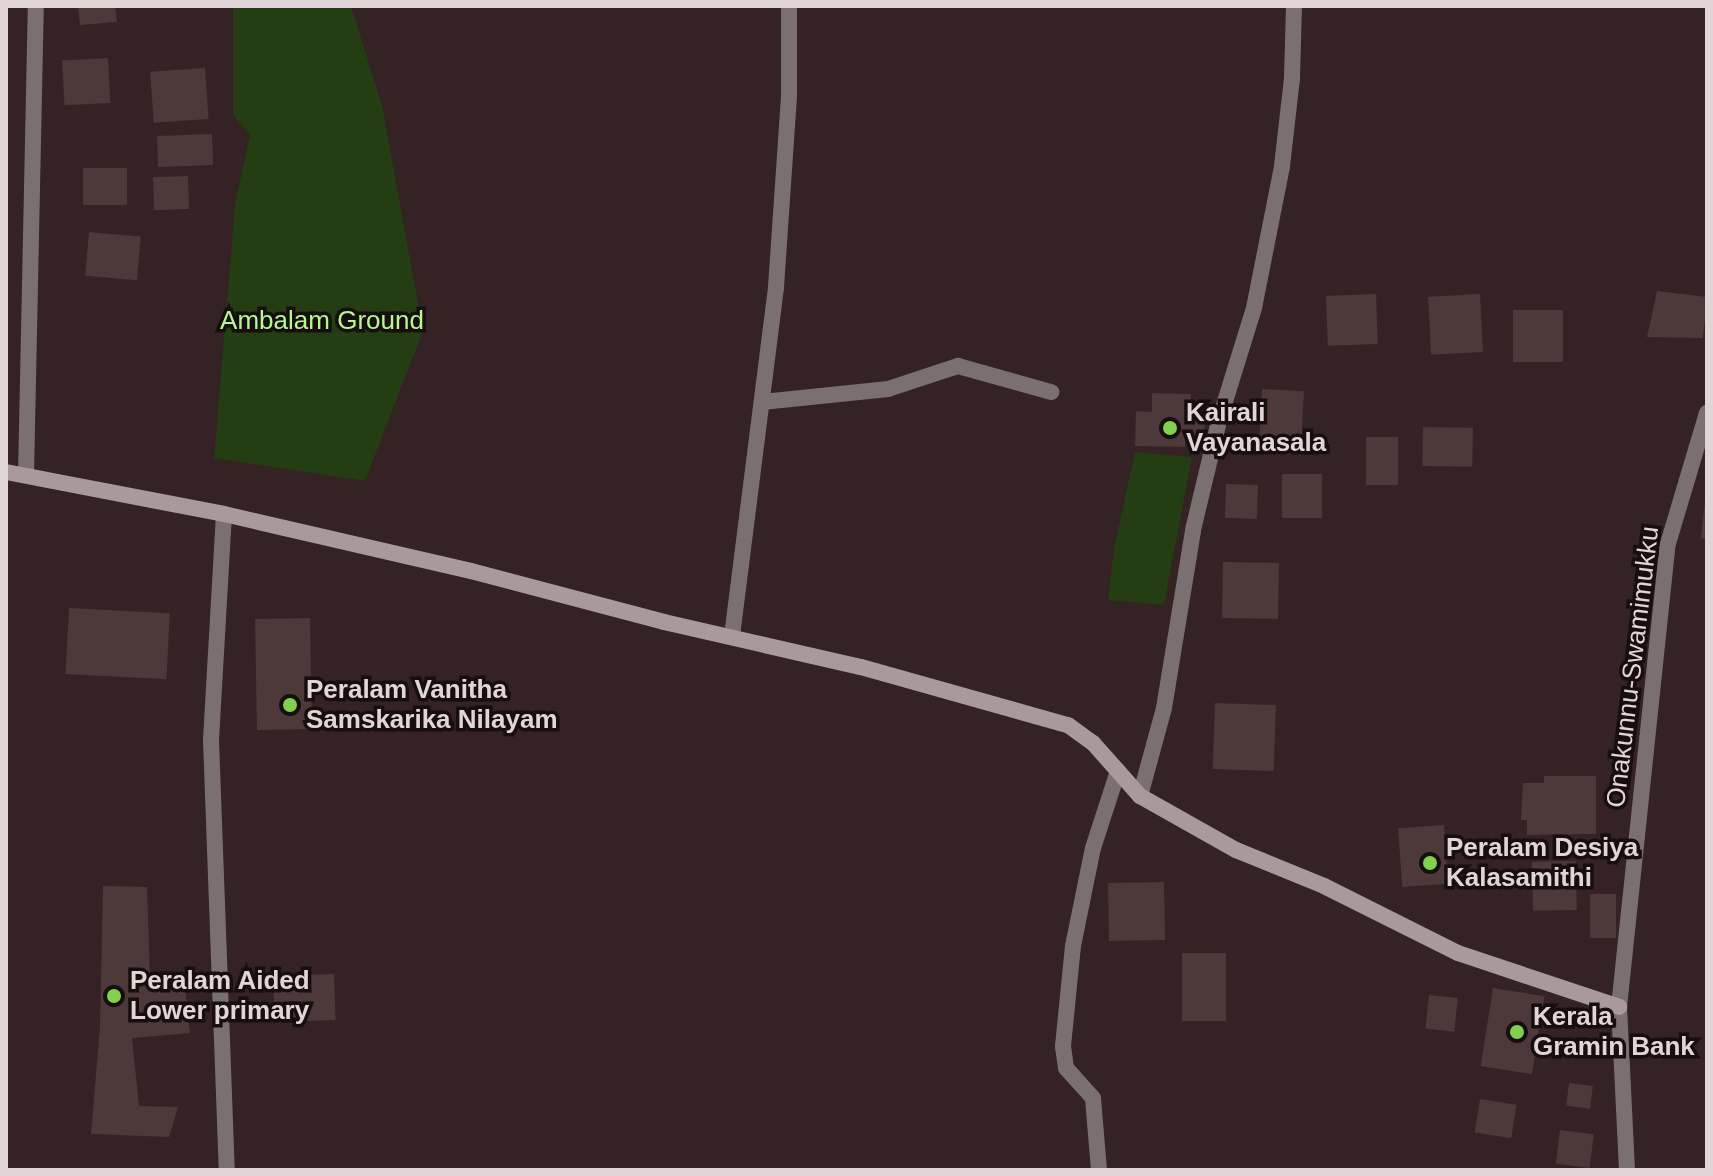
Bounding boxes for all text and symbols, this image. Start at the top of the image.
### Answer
park label: Ambalam Ground [220,305,424,337]
place label: Kairali Vayanasala [1186,397,1326,458]
marker: Kairali Vayanasala [1161,419,1179,437]
street label: Onakunnu-Swamimukku [1600,525,1666,809]
place label: Peralam Vanitha Samskarika Nilayam [306,674,558,736]
marker: Peralam Vanitha Samskarika Nilayam [281,696,299,714]
place label: Peralam Desiya Kalasamithi [1446,832,1638,894]
marker: Peralam Desiya Kalasamithi [1421,854,1439,872]
place label: Peralam Aided Lower primary [130,965,311,1026]
marker: Peralam Aided Lower primary [105,987,123,1005]
place label: Kerala Gramin Bank [1533,1001,1695,1062]
marker: Kerala Gramin Bank [1508,1023,1526,1041]

